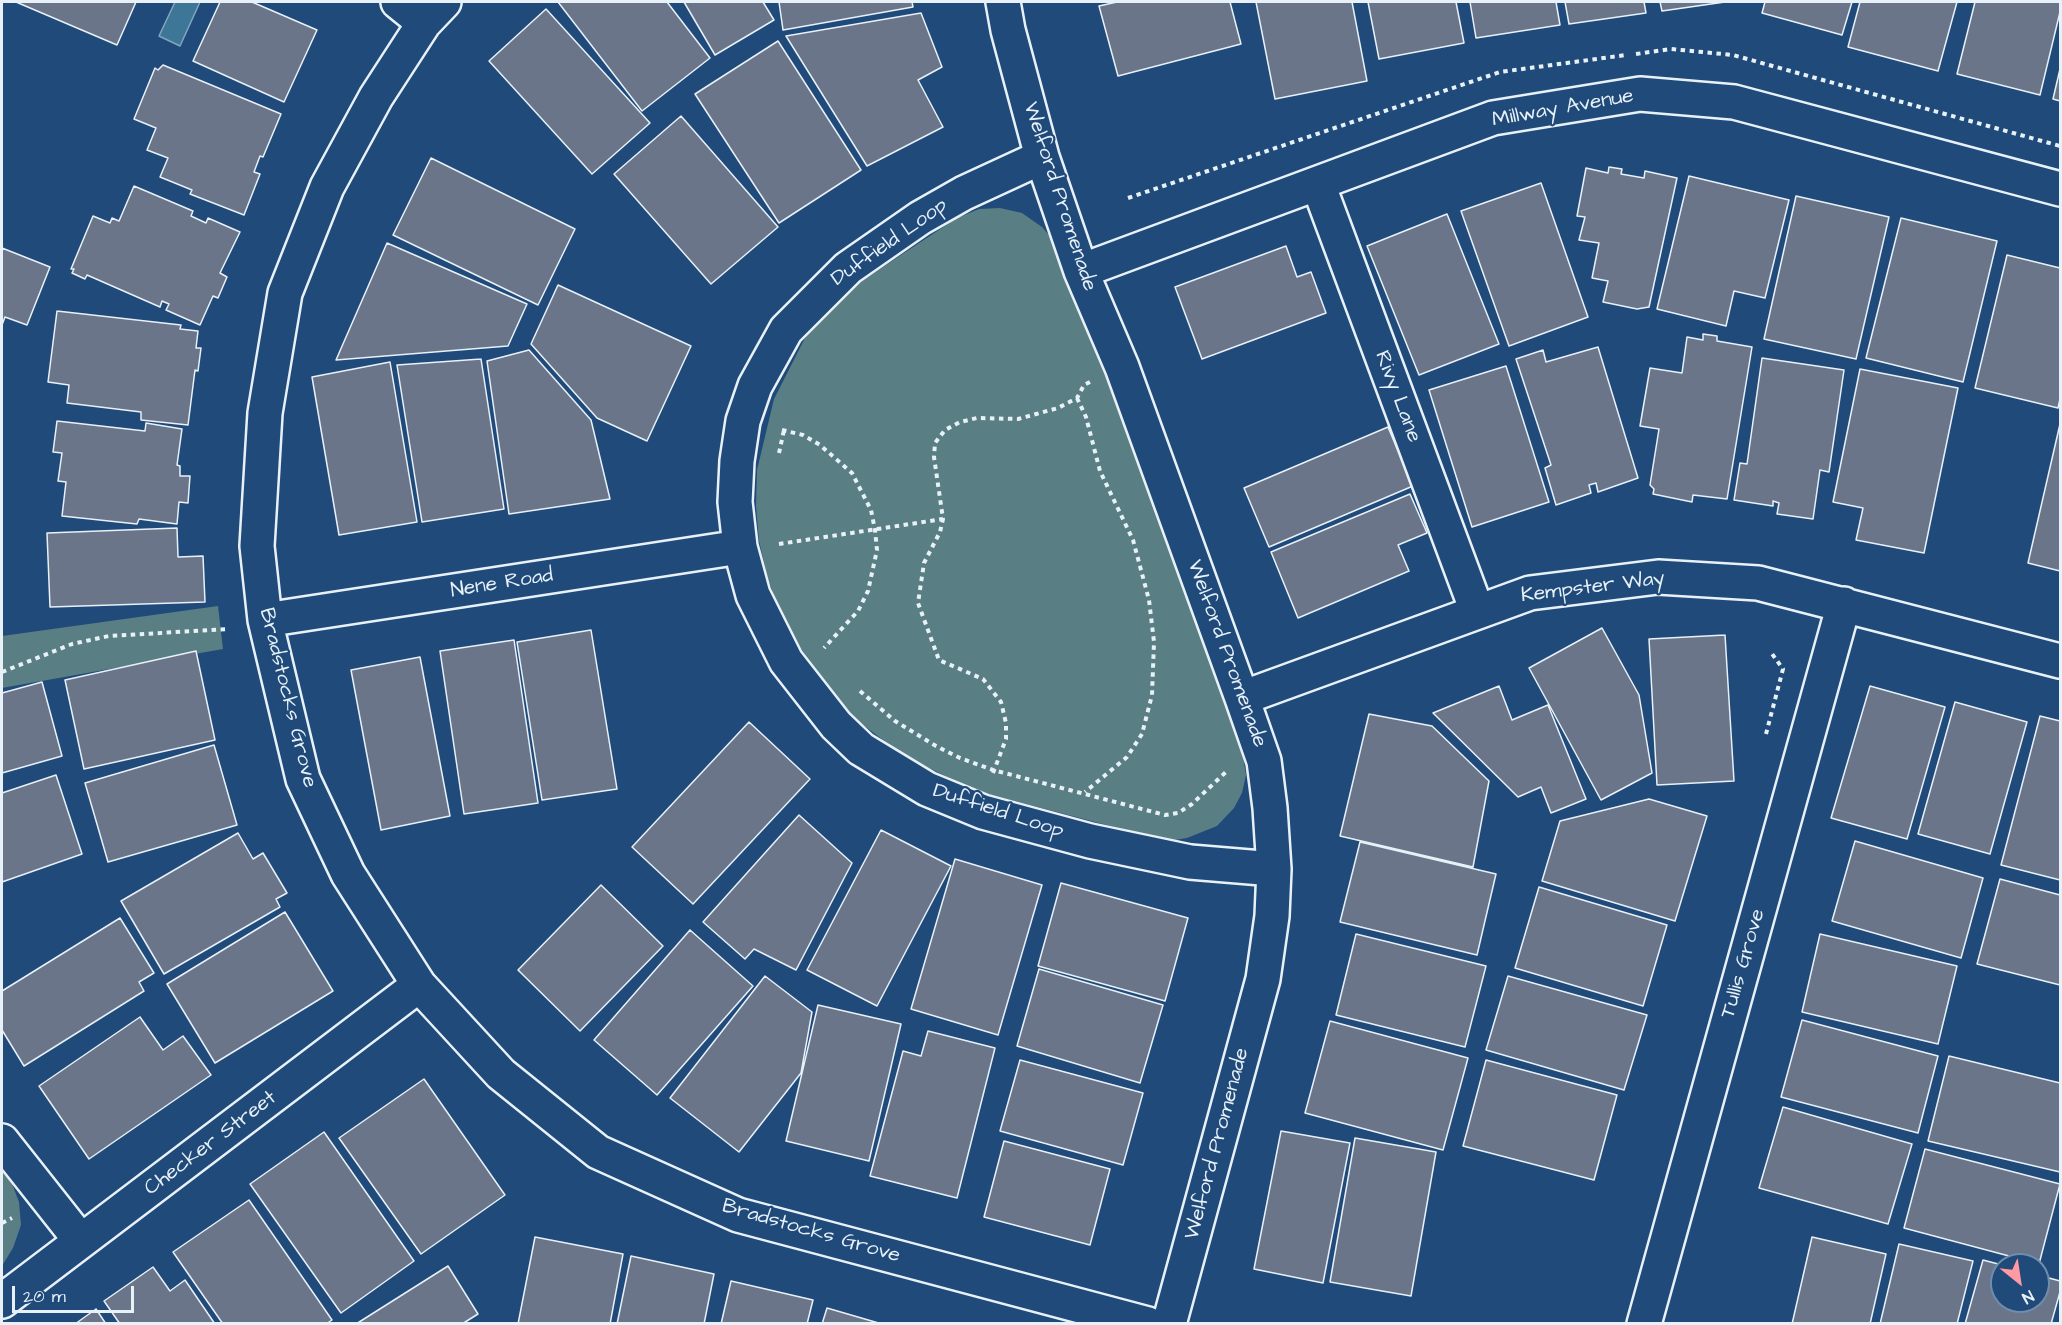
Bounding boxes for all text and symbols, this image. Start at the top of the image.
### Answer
street label: Millway Avenue [1490,84,1636,134]
street label: Welford Promenade [1017,99,1101,295]
street label: Duffield Loop [827,194,953,292]
street label: Rivy Lane [1368,348,1426,446]
street label: Welford Promenade [1180,557,1272,751]
street label: Nene Road [449,563,555,605]
street label: Kempster Way [1520,567,1666,609]
street label: Bradstocks Grove [253,606,321,790]
street label: Duffield Loop [929,779,1067,845]
street label: Tullis Grove [1716,906,1772,1022]
street label: Welford Promenade [1180,1045,1256,1243]
street label: Checker Street [140,1086,282,1202]
street label: Bradstocks Grove [719,1195,903,1269]
north arrow [1990,1253,2050,1313]
scale bar [15,1274,136,1312]
text: 20 m [23,1284,66,1309]
text: N [2018,1285,2038,1309]

